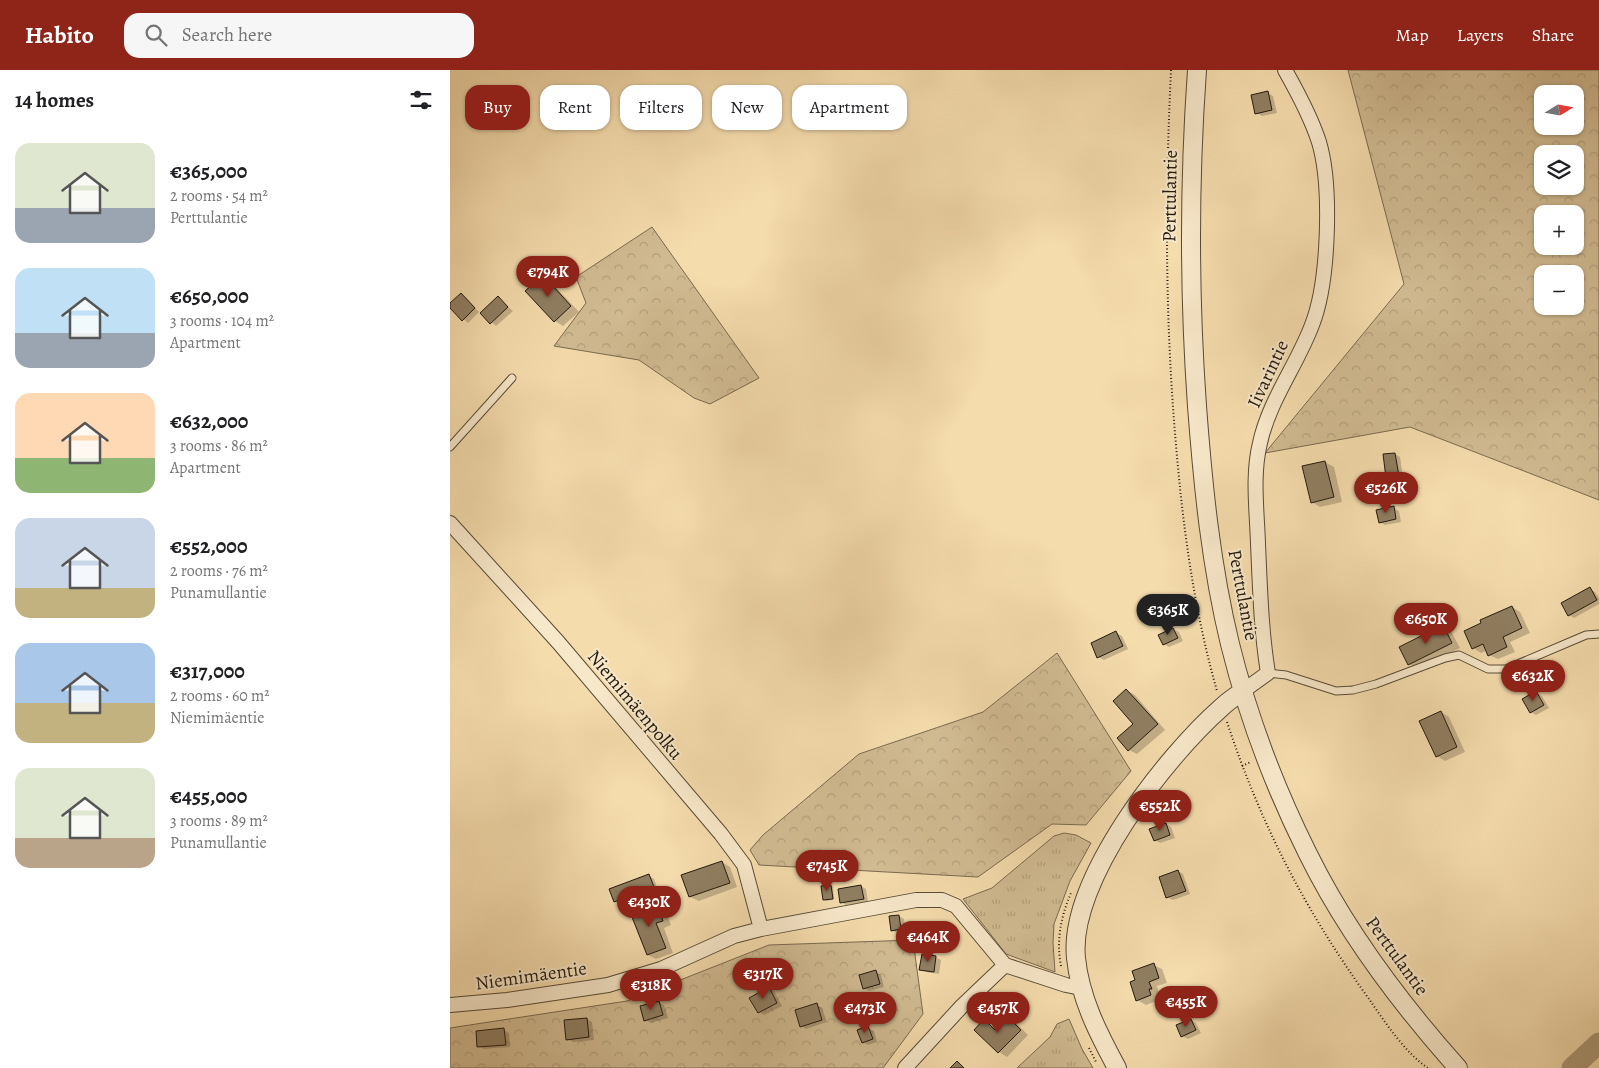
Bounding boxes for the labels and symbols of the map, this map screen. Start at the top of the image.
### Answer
north arrow [1534,85,1584,135]
street label: Perttulantie [1156,150,1184,242]
pin: €794K [513,256,583,298]
street label: Iivarintie [1241,336,1295,412]
pin: €526K [1351,472,1421,514]
street label: Perttulantie [1221,547,1265,643]
pin: €365K [1133,594,1203,636]
pin: €650K [1391,602,1461,645]
street label: Niemimäenpolku [581,645,689,766]
pin: €632K [1498,660,1568,702]
pin: €552K [1125,790,1195,832]
pin: €745K [792,850,862,892]
pin: €430K [614,886,684,928]
street label: Perttulantie [1359,911,1435,1001]
pin: €464K [893,920,963,963]
street label: Niemimäentie [474,955,588,997]
pin: €317K [728,958,798,1000]
pin: €318K [616,968,686,1011]
pin: €455K [1151,986,1221,1028]
pin: €473K [830,992,900,1034]
pin: €457K [963,992,1033,1034]

